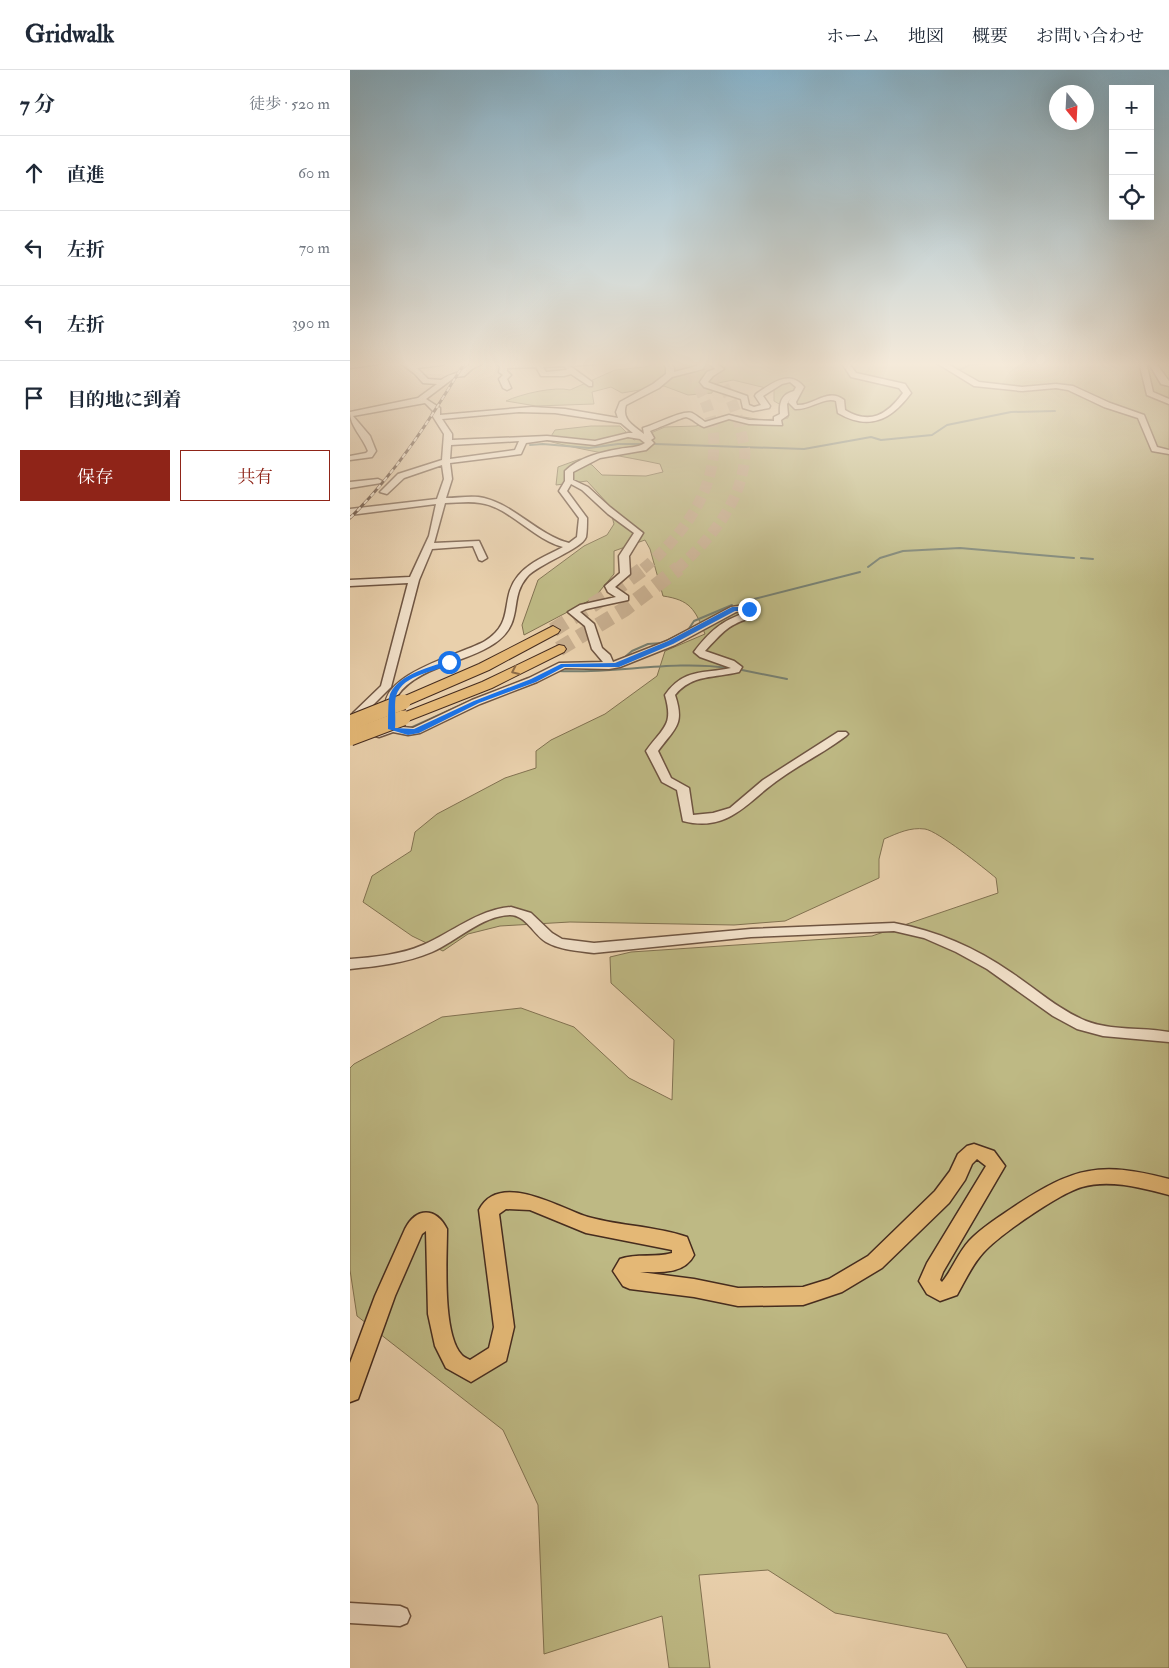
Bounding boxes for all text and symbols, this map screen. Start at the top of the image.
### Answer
text: Gridwalk [25,19,114,50]
text: ホーム [826,25,880,48]
text: 地図 [908,25,944,48]
text: 概要 [972,25,1008,48]
text: お問い合わせ [1036,25,1144,48]
north arrow [1049,85,1094,130]
map controls [1109,85,1154,220]
button: + [1109,85,1154,130]
text: 7 分 [20,91,55,118]
text: 徒歩 · 520 m [249,94,330,114]
button: − [1109,130,1154,175]
icon: ahead [20,159,48,187]
text: 直進 [67,163,105,187]
text: 60 m [298,163,330,183]
button: locate [1109,175,1154,220]
icon: left [20,234,48,262]
text: 左折 [67,238,105,262]
text: 70 m [299,238,330,258]
icon: left [20,309,48,337]
text: 左折 [67,313,105,337]
text: 390 m [292,313,330,333]
icon: arrive [20,384,48,412]
text: 目的地に到着 [67,388,181,412]
button: 保存 [20,450,170,501]
button: 共有 [180,450,330,501]
route end [738,598,761,621]
route start [438,651,461,674]
one-way arrow [512,665,521,675]

